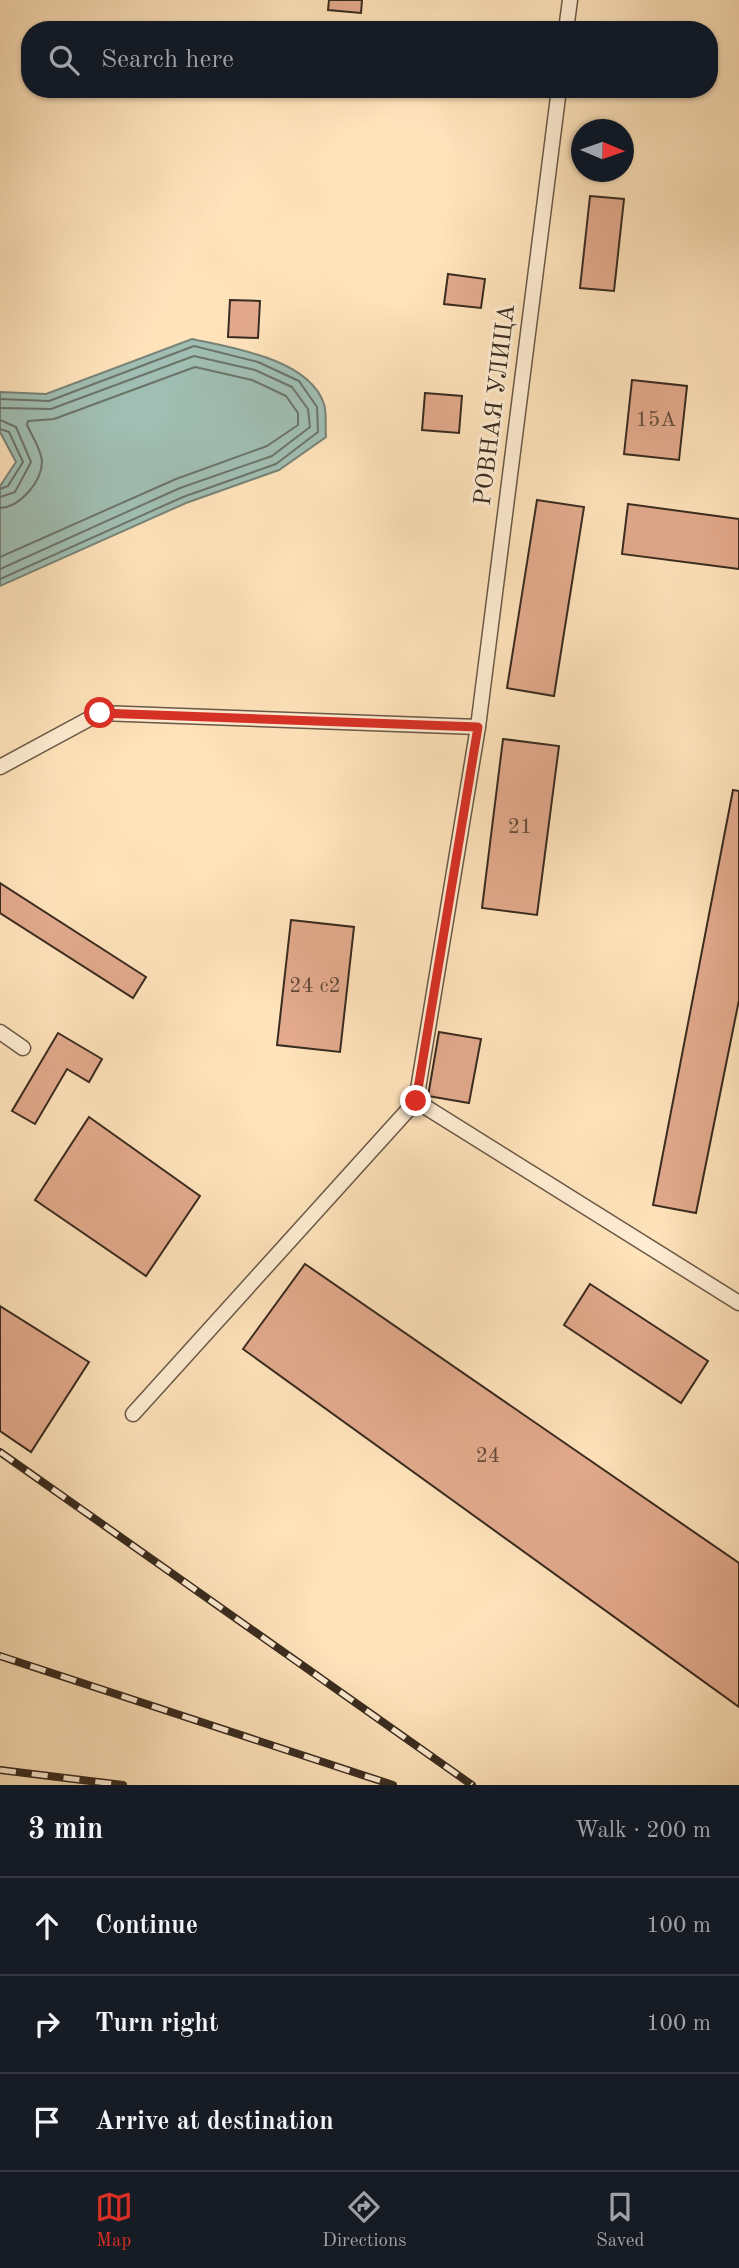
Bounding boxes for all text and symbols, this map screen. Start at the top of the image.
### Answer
search box [21,21,718,98]
icon: search [45,41,83,79]
text: Search here [101,47,234,73]
north arrow [571,119,634,182]
street label: РОВНАЯ УЛИЦА [472,303,520,507]
house number: 15А [636,410,676,431]
route start [84,697,115,728]
house number: 21 [508,817,532,838]
house number: 24 с2 [289,976,341,997]
route end [400,1085,431,1116]
house number: 24 [476,1446,500,1467]
text: 3 min [28,1815,103,1845]
text: Walk · 200 m [575,1819,711,1842]
icon: ahead [28,1907,66,1945]
text: Continue [95,1913,198,1939]
text: 100 m [646,1914,711,1937]
icon: right [28,2005,66,2043]
text: Turn right [95,2011,218,2037]
text: 100 m [646,2012,711,2035]
icon: arrive [28,2103,66,2141]
text: Arrive at destination [95,2109,334,2135]
tab: Map [95,2188,133,2253]
tab: Directions [322,2188,407,2253]
tab: Saved [596,2188,644,2253]

